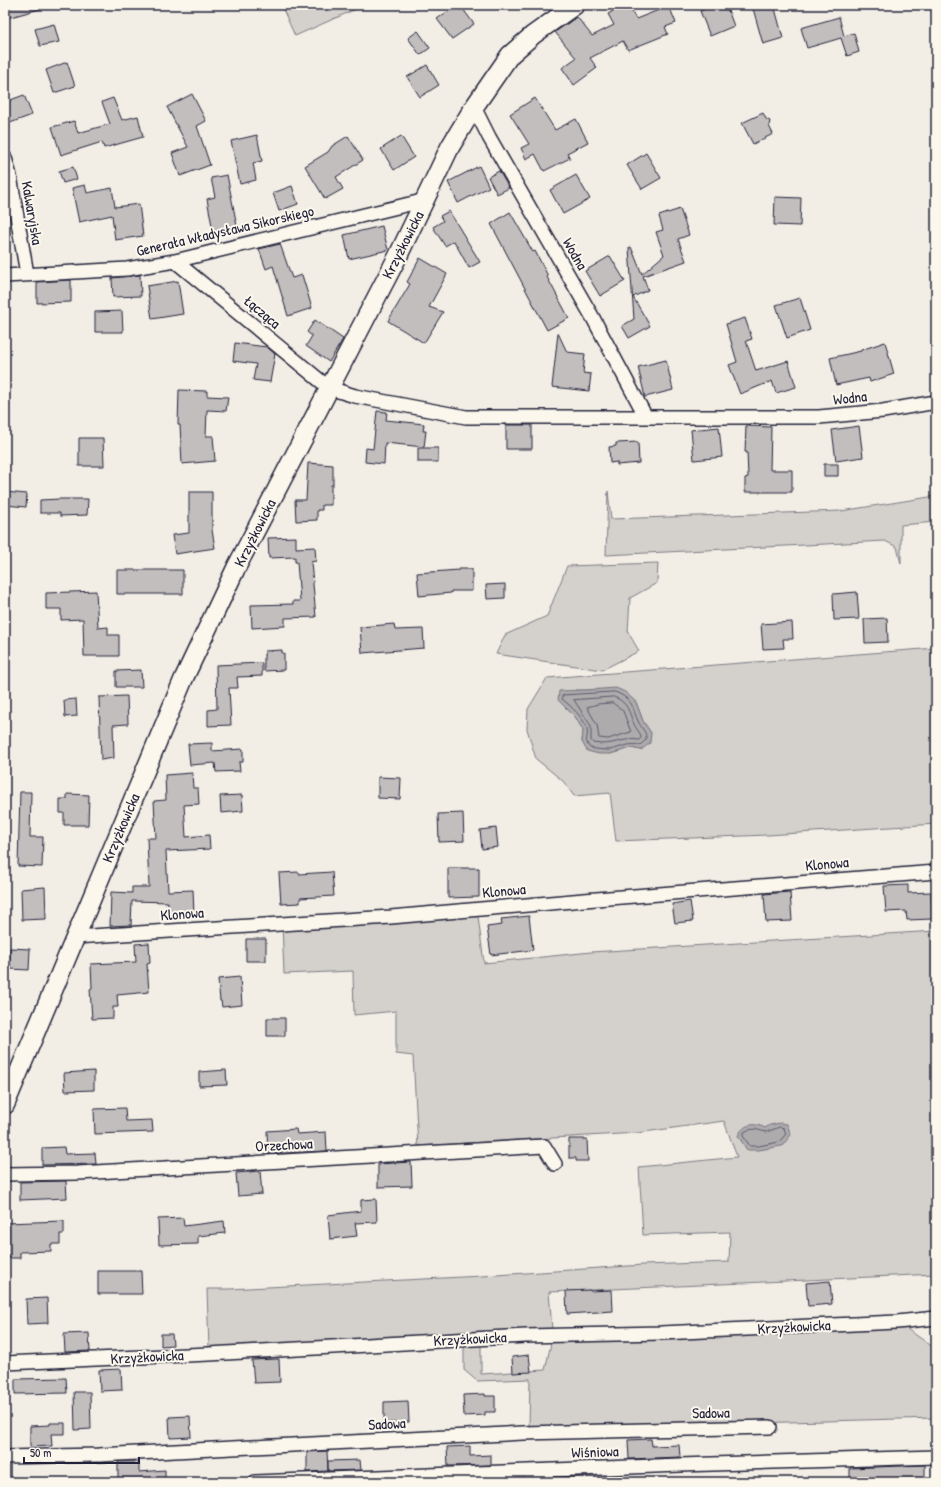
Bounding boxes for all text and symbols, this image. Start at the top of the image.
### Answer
street label: Kalwaryjska [17,180,48,246]
street label: Generała Władysława Sikorskiego [134,200,316,261]
street label: Krzyżkowicka [377,207,429,282]
street label: Wodna [558,234,593,274]
street label: Łącząca [239,290,285,333]
street label: Wodna [832,385,868,410]
street label: Krzyżkowicka [229,495,281,570]
street label: Krzyżkowicka [97,790,145,866]
street label: Klonowa [804,851,850,876]
street label: Klonowa [481,878,527,903]
street label: Klonowa [160,902,205,925]
street label: Orzechowa [255,1133,313,1156]
street label: Krzyżkowicka [757,1314,831,1339]
street label: Krzyżkowicka [433,1326,507,1351]
street label: Krzyżkowicka [110,1344,184,1369]
street label: Sadowa [692,1402,730,1423]
street label: Sadowa [368,1412,406,1435]
scale bar [24,1439,139,1465]
street label: Wiśniowa [571,1440,619,1463]
text: 50 m [30,1444,51,1461]

